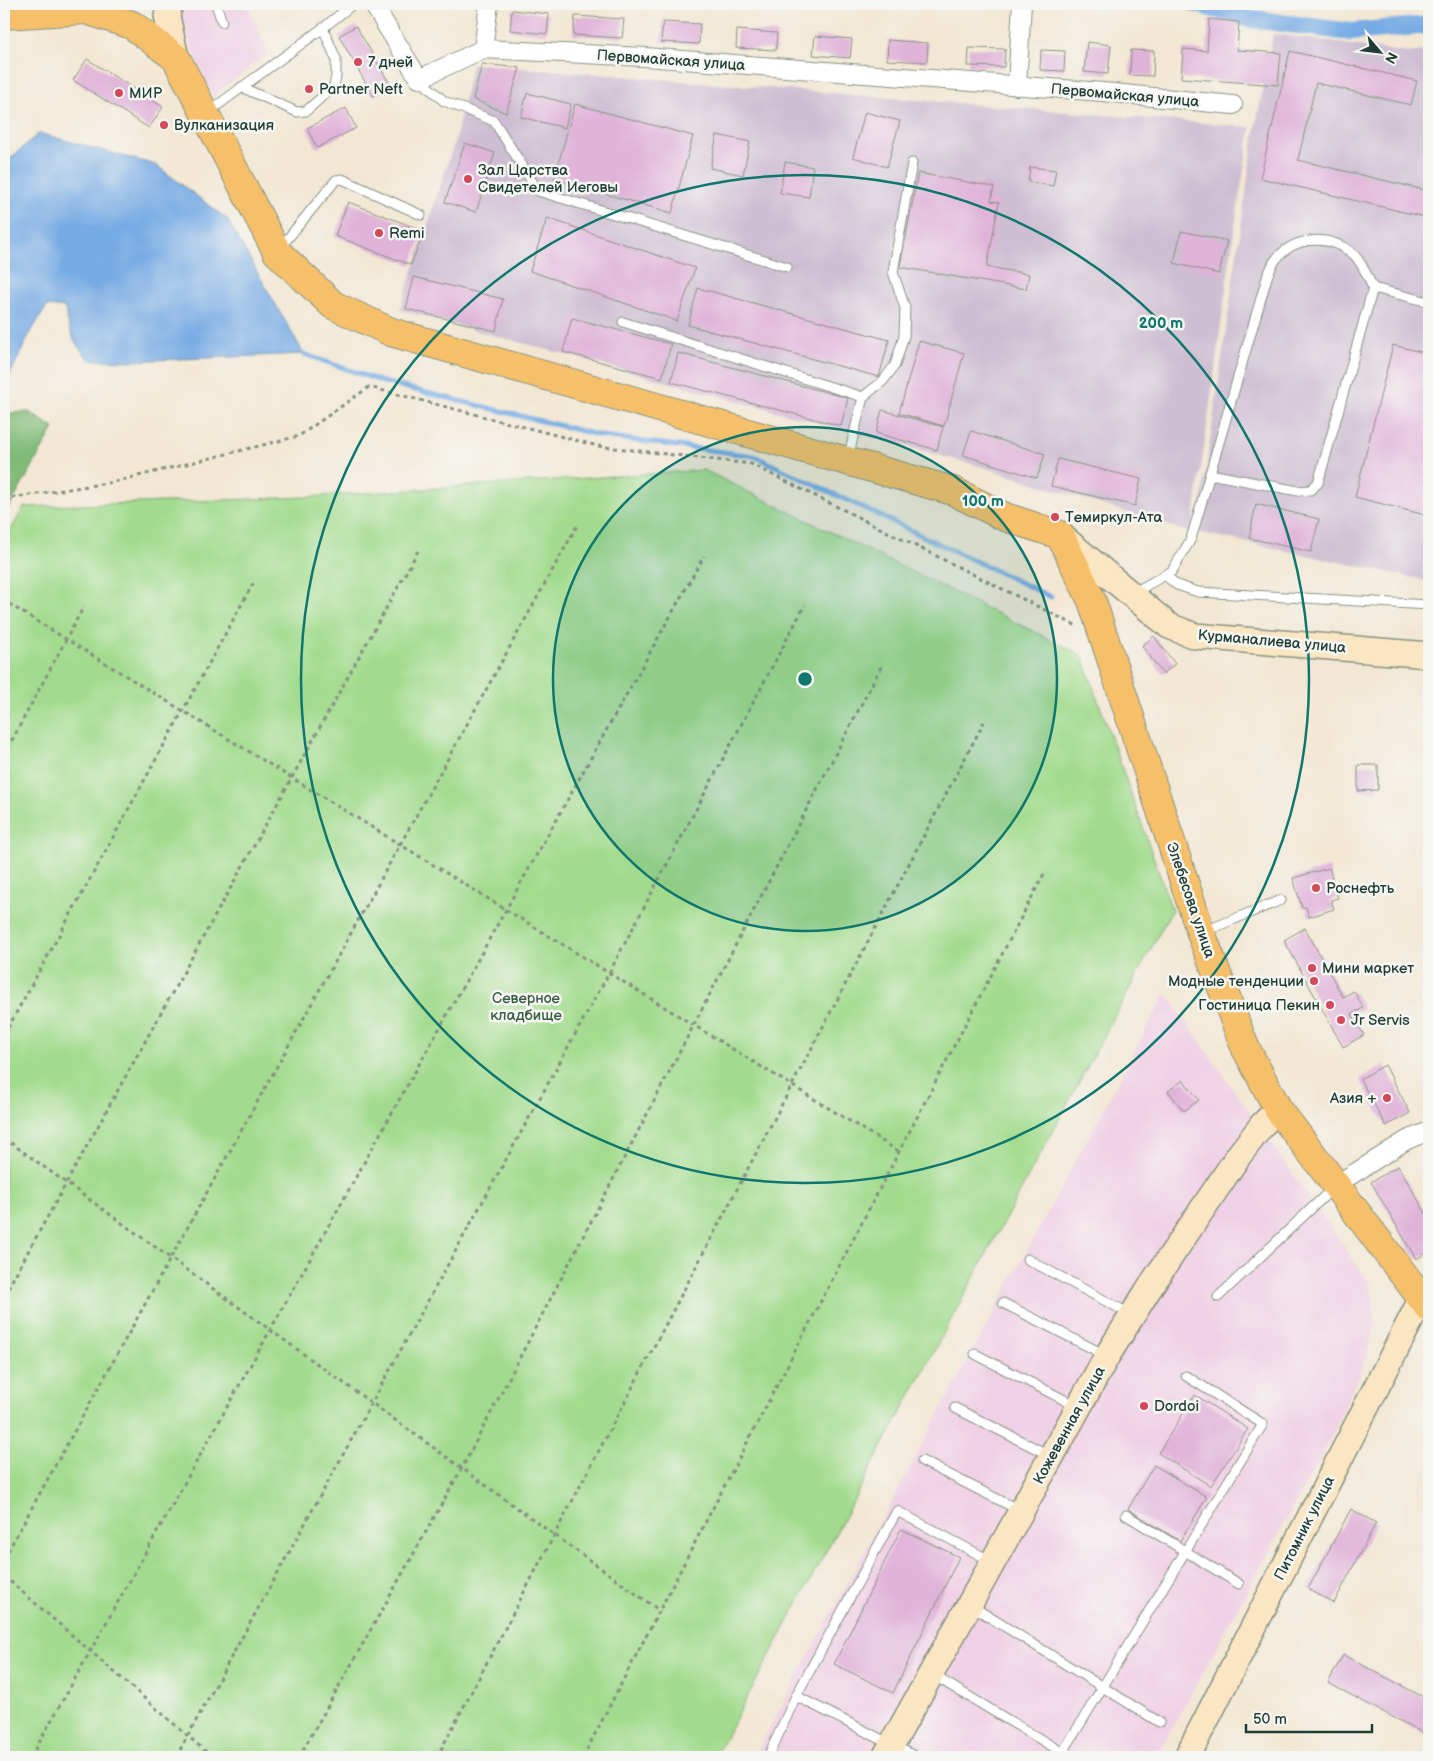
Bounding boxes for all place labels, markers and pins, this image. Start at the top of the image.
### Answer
place label: 7 дней [368,53,413,72]
marker: 7 дней [352,56,364,68]
place label: Partner Neft [319,80,403,99]
marker: Partner Neft [303,83,315,95]
place label: МИР [129,84,163,103]
marker: МИР [113,87,125,99]
place label: Вулканизация [174,116,274,135]
marker: Вулканизация [158,119,170,131]
place label: Зал Царства Свидетелей Иеговы [478,161,618,197]
marker: Зал Царства Свидетелей Иеговы [462,173,474,185]
place label: Remi [389,224,424,243]
marker: Remi [373,227,385,239]
place label: Темиркул-Ата [1065,508,1162,527]
marker: Темиркул-Ата [1049,511,1061,523]
centre of rings [796,670,814,688]
place label: Роснефть [1326,879,1395,898]
marker: Роснефть [1310,882,1322,894]
place label: Мини маркет [1322,959,1414,978]
marker: Мини маркет [1306,962,1318,974]
place label: Модные тенденции [1168,972,1304,991]
marker: Модные тенденции [1308,975,1320,987]
place label: Гостиница Пекин [1198,996,1320,1015]
marker: Гостиница Пекин [1324,999,1336,1011]
place label: Jr Servis [1351,1011,1410,1030]
marker: Jr Servis [1335,1014,1347,1026]
place label: Азия + [1329,1089,1377,1108]
marker: Азия + [1381,1092,1393,1104]
place label: Dordoi [1154,1397,1199,1416]
marker: Dordoi [1138,1400,1150,1412]

